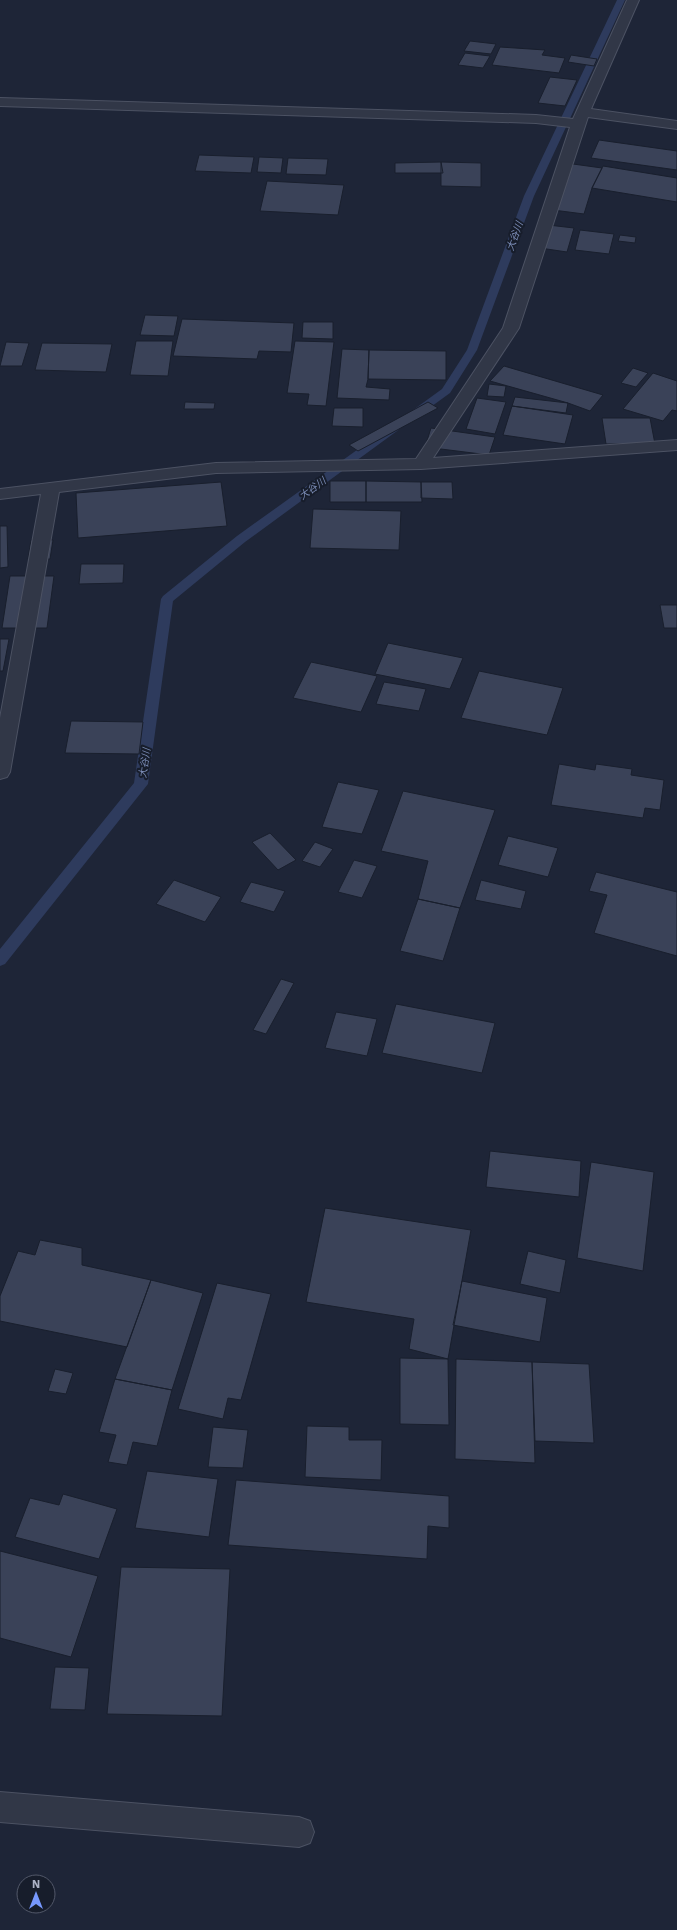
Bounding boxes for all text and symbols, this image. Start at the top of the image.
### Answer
water label: 大谷川 [504,219,525,252]
water label: 大谷川 [297,475,328,502]
water label: 大谷川 [137,746,152,779]
north arrow [16,1874,56,1914]
text: N [32,1878,40,1891]

